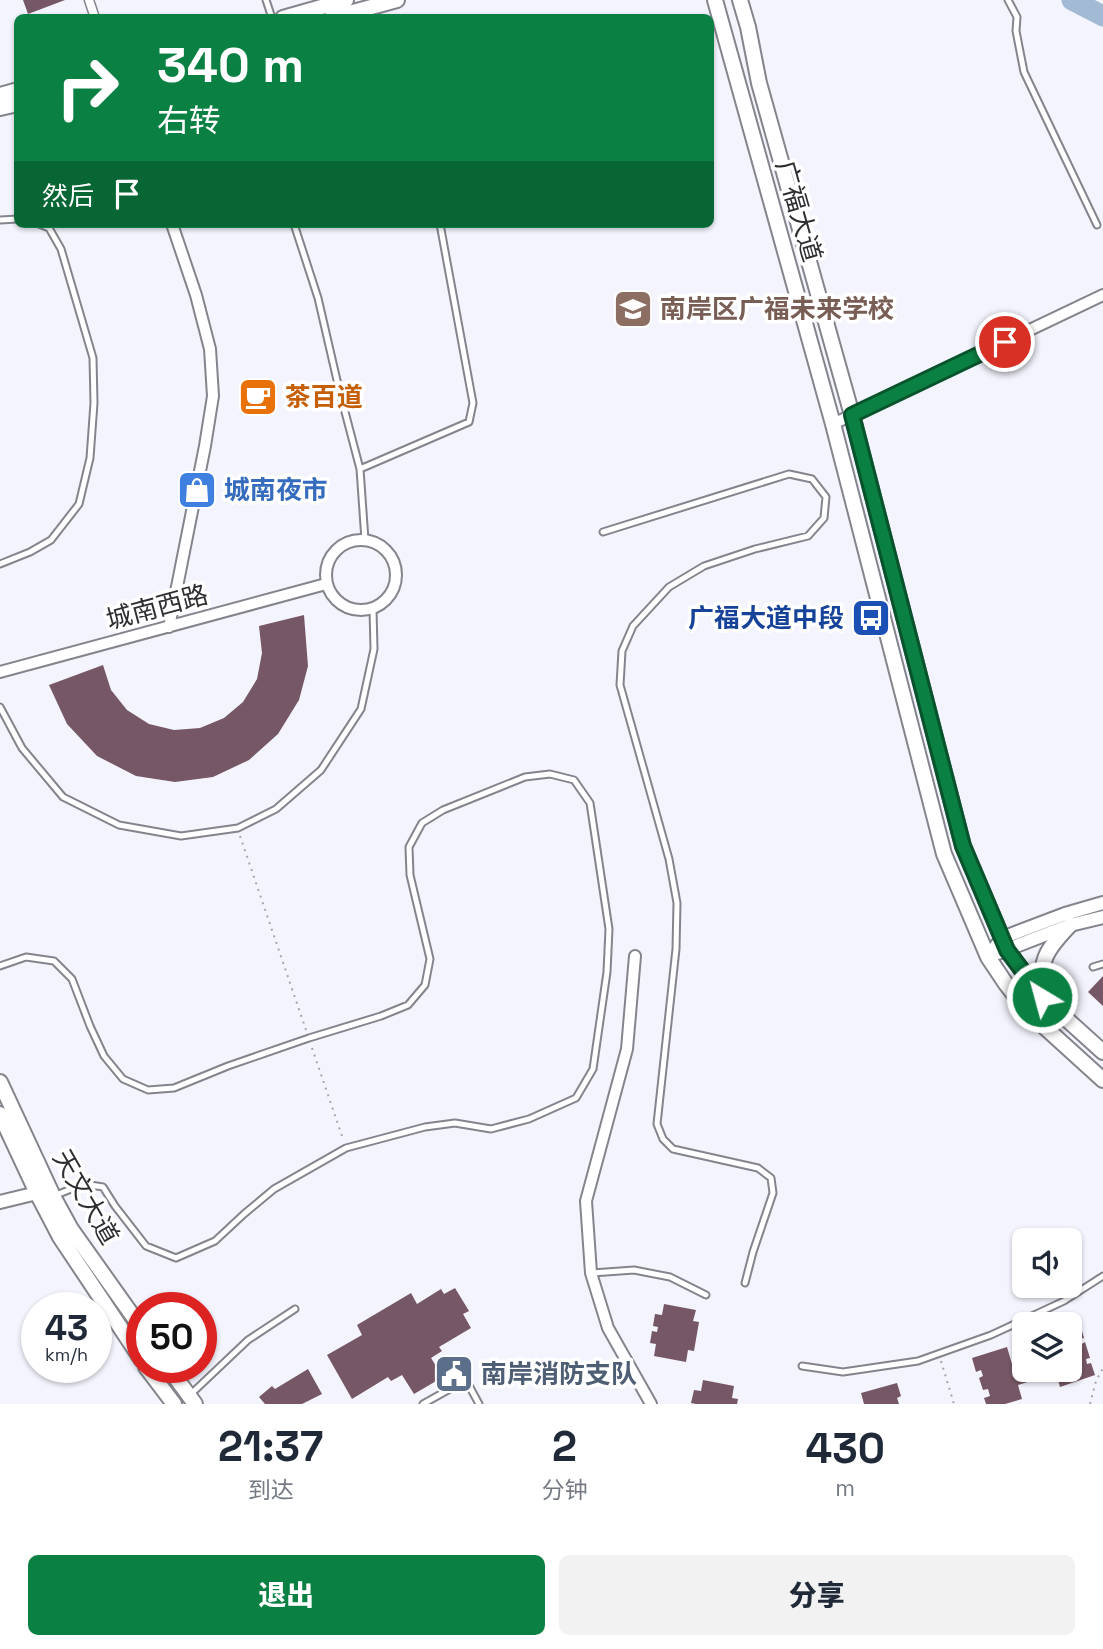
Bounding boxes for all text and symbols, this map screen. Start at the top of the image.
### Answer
text: 340 m [157,34,304,96]
icon: right [42,42,133,133]
text: 右转 [157,101,221,141]
street label: 广福大道 [768,156,830,266]
icon: arrive [108,175,146,213]
text: 然后 [42,179,94,213]
school or university icon: 南岸区广福未来学校 [612,288,654,330]
place label: 南岸区广福未来学校 [660,292,894,326]
pin [975,312,1035,372]
icon: arrive [986,323,1024,361]
cafe icon: 茶百道 [237,376,279,418]
place label: 茶百道 [285,380,363,414]
shop icon: 城南夜市 [176,469,218,511]
place label: 城南夜市 [224,473,328,507]
street label: 城南西路 [102,577,212,637]
bus stop icon: 广福大道中段 [850,597,892,639]
place label: 广福大道中段 [688,601,844,635]
position arrow [1005,960,1079,1034]
street label: 天文大道 [45,1143,127,1251]
map controls [1012,1228,1082,1382]
button: sound [1012,1228,1082,1298]
speed limit sign: 50 [126,1292,217,1383]
text: 43 [45,1306,88,1350]
button: layers [1012,1312,1082,1382]
text: km/h [45,1343,88,1366]
public building icon: 南岸消防支队 [433,1353,475,1395]
place label: 南岸消防支队 [481,1357,637,1391]
text: 21:37 [218,1420,323,1473]
text: 2 [552,1420,577,1473]
text: 430 [805,1422,885,1475]
text: m [835,1473,855,1503]
text: 到达 [248,1475,294,1505]
text: 分钟 [541,1475,587,1505]
button: 退出 [28,1555,545,1635]
button: 分享 [559,1555,1075,1635]

